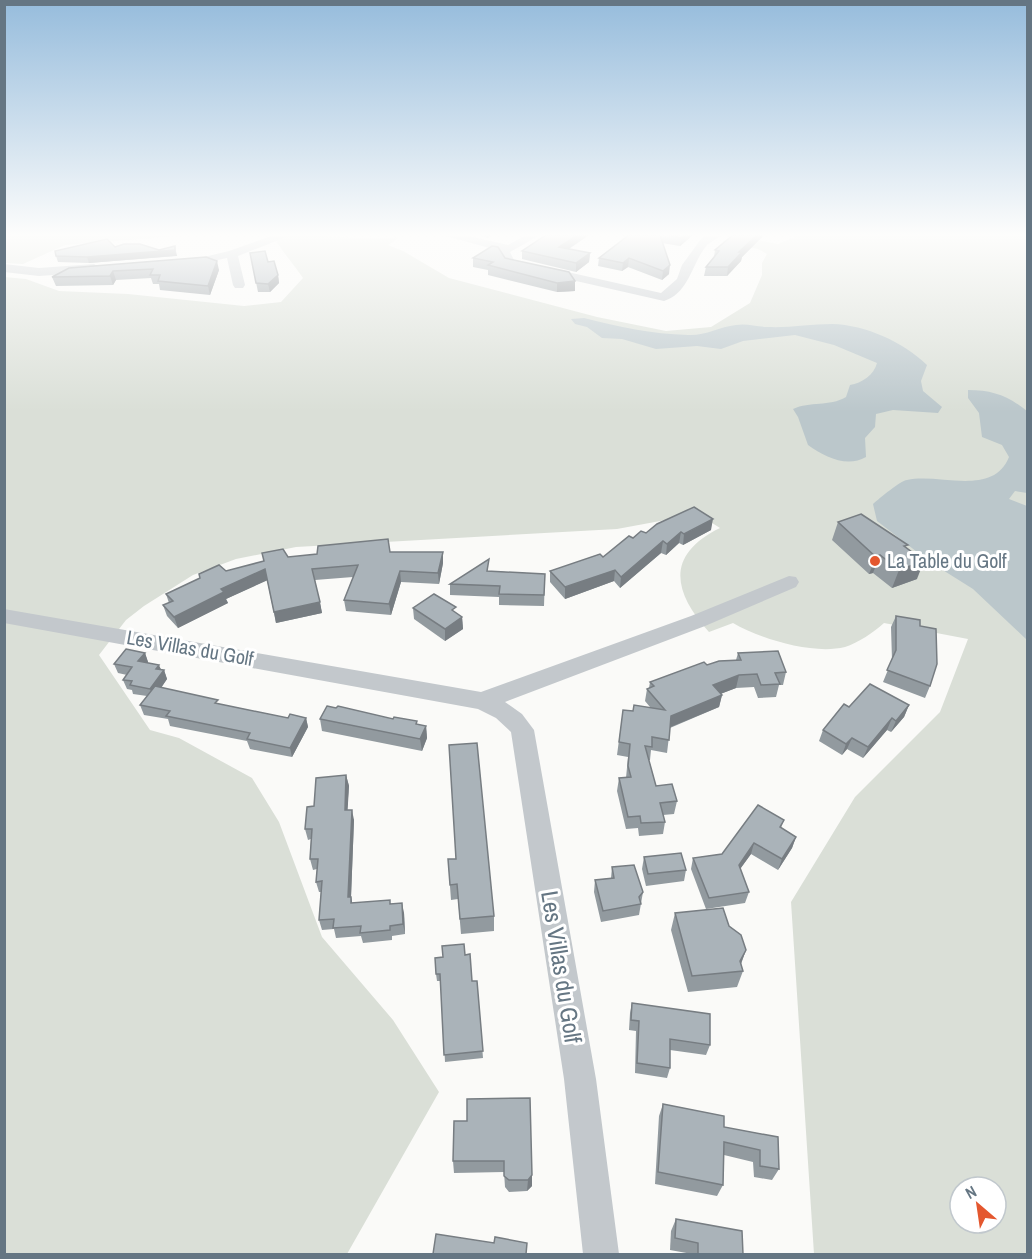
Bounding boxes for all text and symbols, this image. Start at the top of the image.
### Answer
place label: La Table du Golf [887,547,1007,574]
marker: La Table du Golf [868,554,882,568]
street label: Les Villas du Golf [125,623,256,672]
street label: Les Villas du Golf [534,888,590,1046]
north arrow [948,1175,1008,1235]
text: N [961,1180,980,1204]

